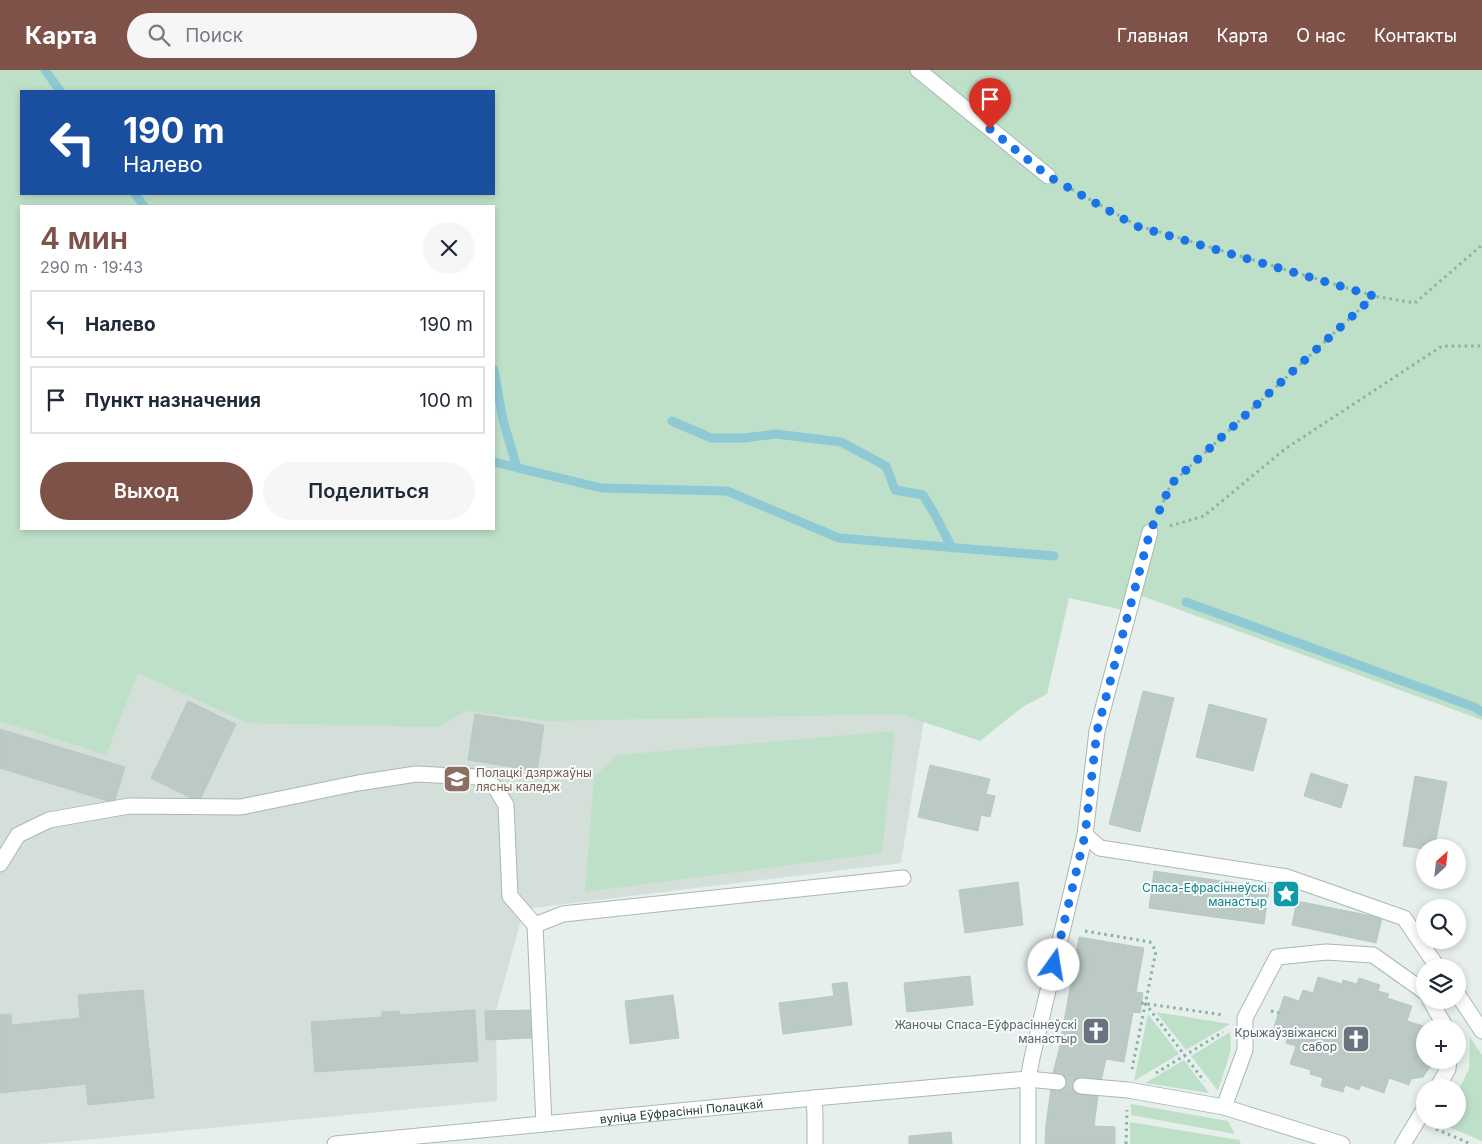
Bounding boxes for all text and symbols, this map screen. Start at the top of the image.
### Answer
search box [127,13,477,58]
text: Карта [25,21,97,50]
icon: search [145,21,173,49]
text: Поиск [185,24,243,47]
text: Главная [1117,25,1188,46]
text: Карта [1216,25,1268,46]
text: О нас [1296,25,1346,46]
text: Контакты [1374,25,1457,46]
pin [969,78,1011,129]
icon: arrive [976,85,1004,113]
text: 190 m [123,109,225,151]
icon: left [40,110,105,175]
text: Налево [123,151,203,177]
text: 4 мин [40,220,128,256]
button: close [423,222,475,274]
text: 290 m · 19:43 [40,257,143,277]
icon: left [42,310,70,338]
text: Налево [85,313,156,336]
text: 190 m [420,313,473,336]
icon: arrive [42,386,70,414]
text: Пункт назначения [85,389,261,412]
text: 100 m [419,389,473,412]
button: Выход [40,462,253,520]
button: Поделиться [263,462,475,520]
school or university icon: Полацкі дзяржаўны лясны каледж [442,764,472,794]
place label: Полацкі дзяржаўны лясны каледж [476,765,592,794]
north arrow [1416,839,1466,889]
map controls [1416,839,1466,1129]
place icon: Спаса-Ефрасіннеўскі манастыр [1271,879,1301,909]
place label: Спаса-Ефрасіннеўскі манастыр [1142,880,1267,909]
button: search [1416,899,1466,949]
position arrow [1027,938,1079,990]
button: layers [1416,959,1466,1009]
church icon: Жаночы Спаса-Еўфрасіннеўскі манастыр [1081,1016,1111,1046]
place label: Жаночы Спаса-Еўфрасіннеўскі манастыр [894,1017,1077,1046]
button: + [1416,1019,1466,1069]
church icon: Крыжаўзвіжанскі сабор [1341,1024,1371,1054]
place label: Крыжаўзвіжанскі сабор [1235,1025,1337,1054]
button: − [1416,1079,1466,1129]
street label: вуліца Еўфрасінні Полацкай [599,1095,764,1126]

